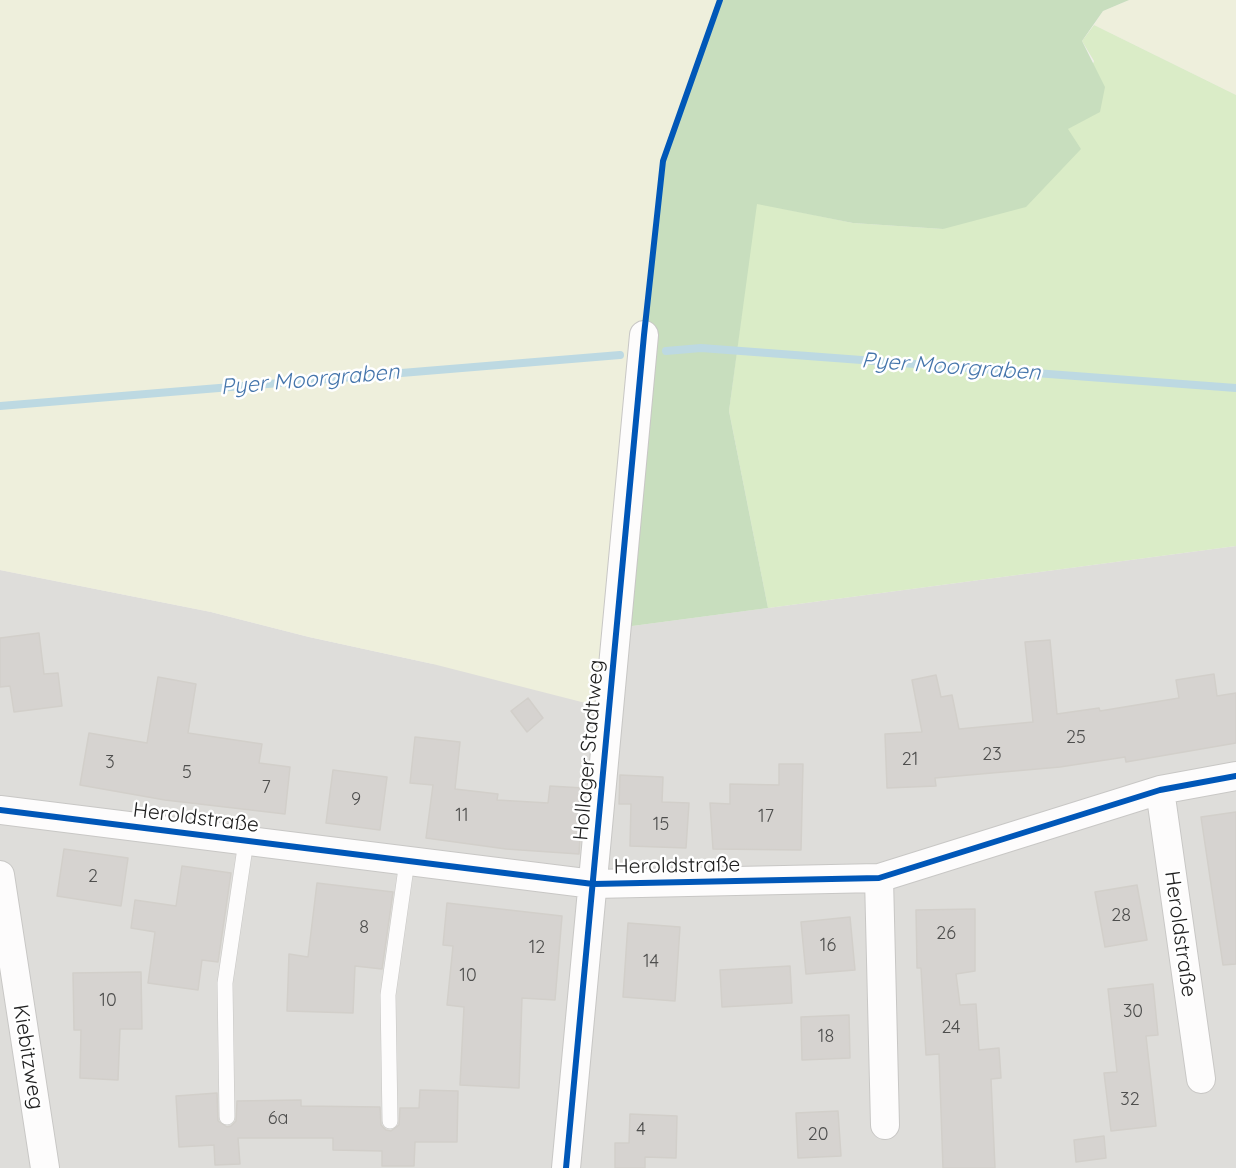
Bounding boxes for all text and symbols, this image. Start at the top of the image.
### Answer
water label: Pyer Moorgraben [861,348,1041,386]
water label: Pyer Moorgraben [220,359,400,401]
street label: Hollager Stadtweg [569,658,609,842]
house number: 25 [1066,727,1086,749]
house number: 23 [982,744,1002,766]
house number: 21 [902,749,918,771]
house number: 3 [105,752,115,774]
house number: 5 [182,762,192,784]
house number: 7 [261,777,271,799]
house number: 9 [351,789,361,811]
street label: Heroldstraße [132,798,260,838]
house number: 11 [455,805,469,827]
house number: 17 [758,806,774,828]
house number: 15 [653,814,669,836]
street label: Heroldstraße [613,852,741,880]
house number: 2 [88,866,98,888]
street label: Heroldstraße [1159,869,1201,999]
house number: 28 [1111,905,1131,927]
house number: 8 [359,917,369,939]
house number: 26 [936,923,956,945]
house number: 16 [820,935,836,957]
house number: 12 [529,937,545,959]
house number: 14 [643,951,659,973]
house number: 10 [459,965,477,987]
house number: 10 [99,990,117,1012]
house number: 30 [1123,1001,1143,1023]
street label: Kiebitzweg [7,1003,49,1111]
house number: 24 [941,1017,961,1039]
house number: 18 [818,1026,834,1048]
house number: 32 [1120,1089,1140,1111]
house number: 6a [268,1108,288,1130]
house number: 4 [636,1119,646,1141]
house number: 20 [808,1124,828,1146]

